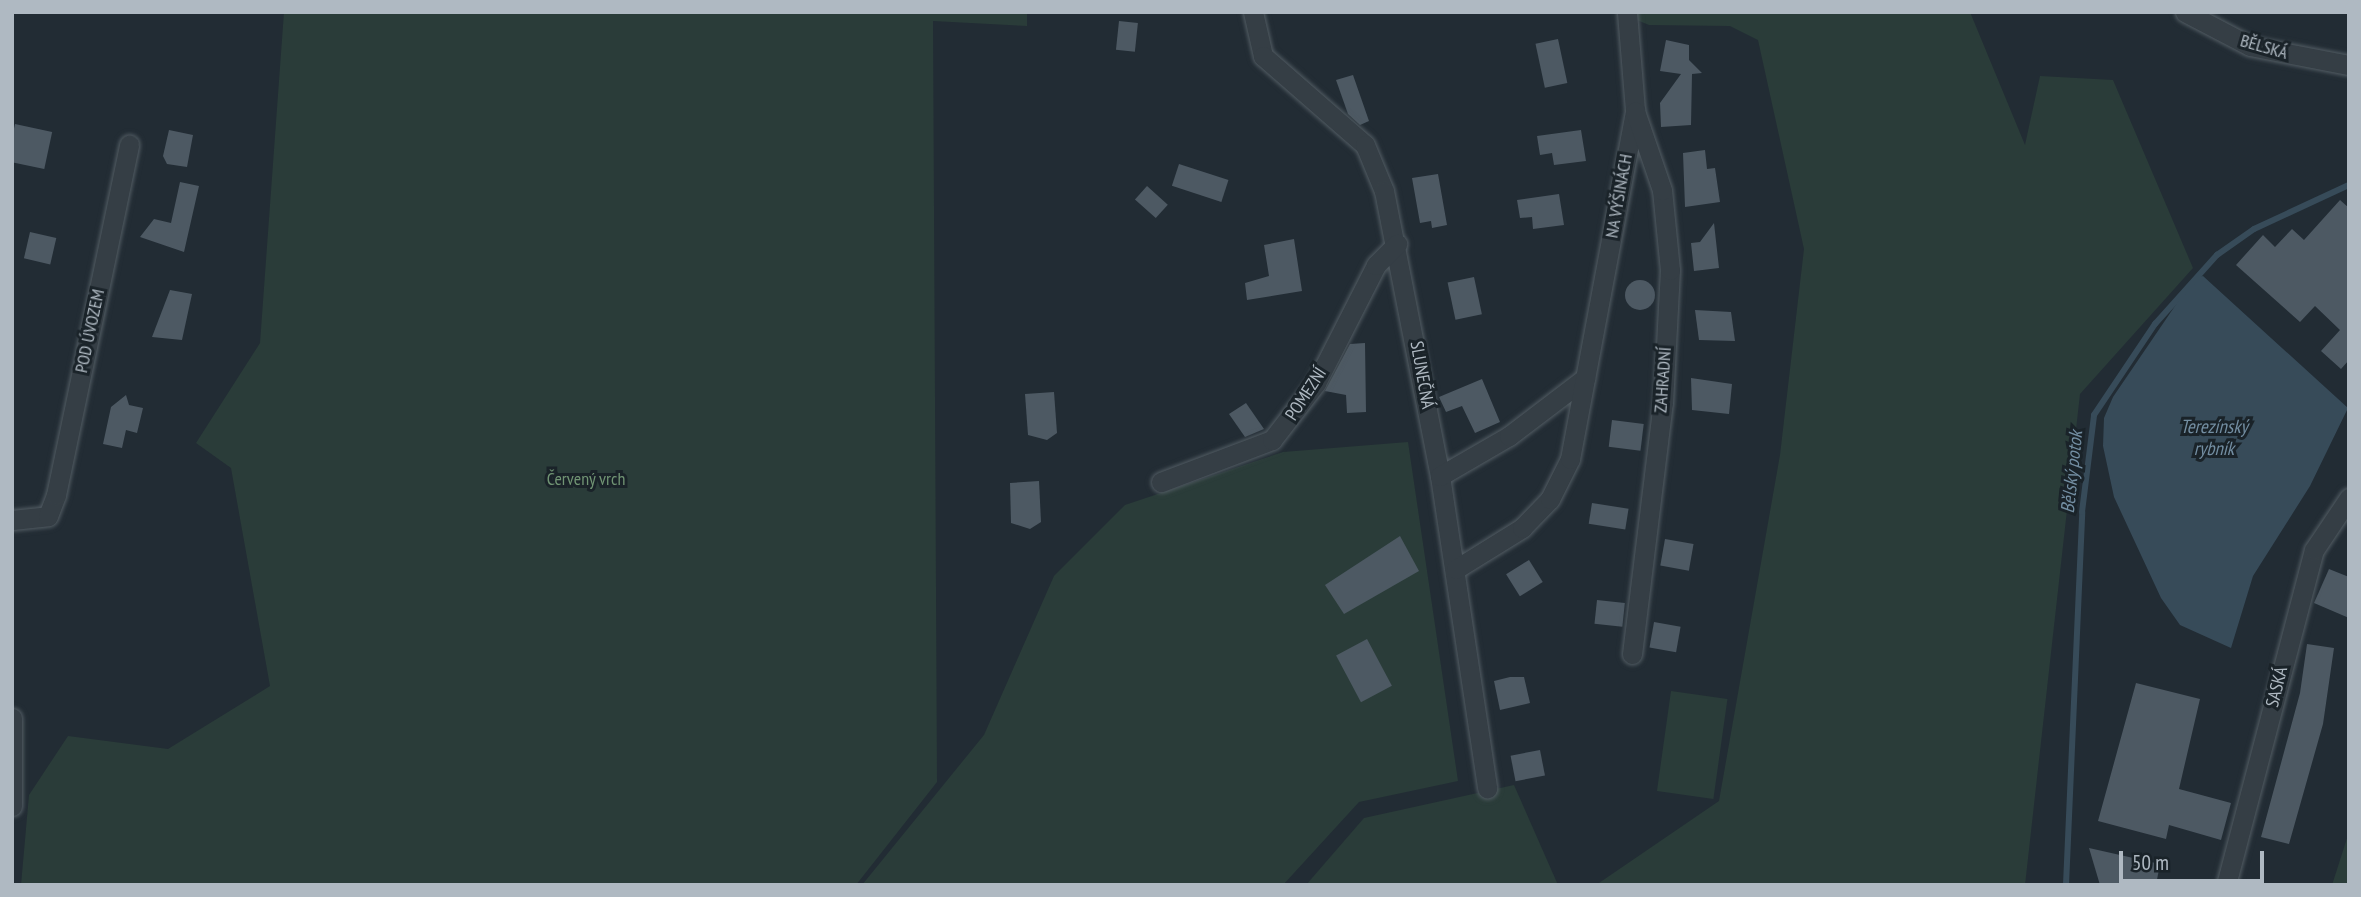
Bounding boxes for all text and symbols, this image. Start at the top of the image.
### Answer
street label: BĚLSKÁ [2238,30,2290,64]
street label: NA VÝŠINÁCH [1601,152,1637,240]
street label: POD ÚVOZEM [71,287,109,375]
street label: SLUNEČNÁ [1405,339,1439,411]
street label: ZAHRADNÍ [1650,346,1676,414]
street label: POMEZNÍ [1281,363,1331,425]
water label: Terezínský rybník [2180,416,2248,460]
water label: Bělský potok [2056,429,2088,515]
park label: Červený vrch [546,468,626,490]
street label: SASKÁ [2262,665,2292,709]
scale bar [2123,838,2268,882]
text: 50 m [2132,849,2169,876]

